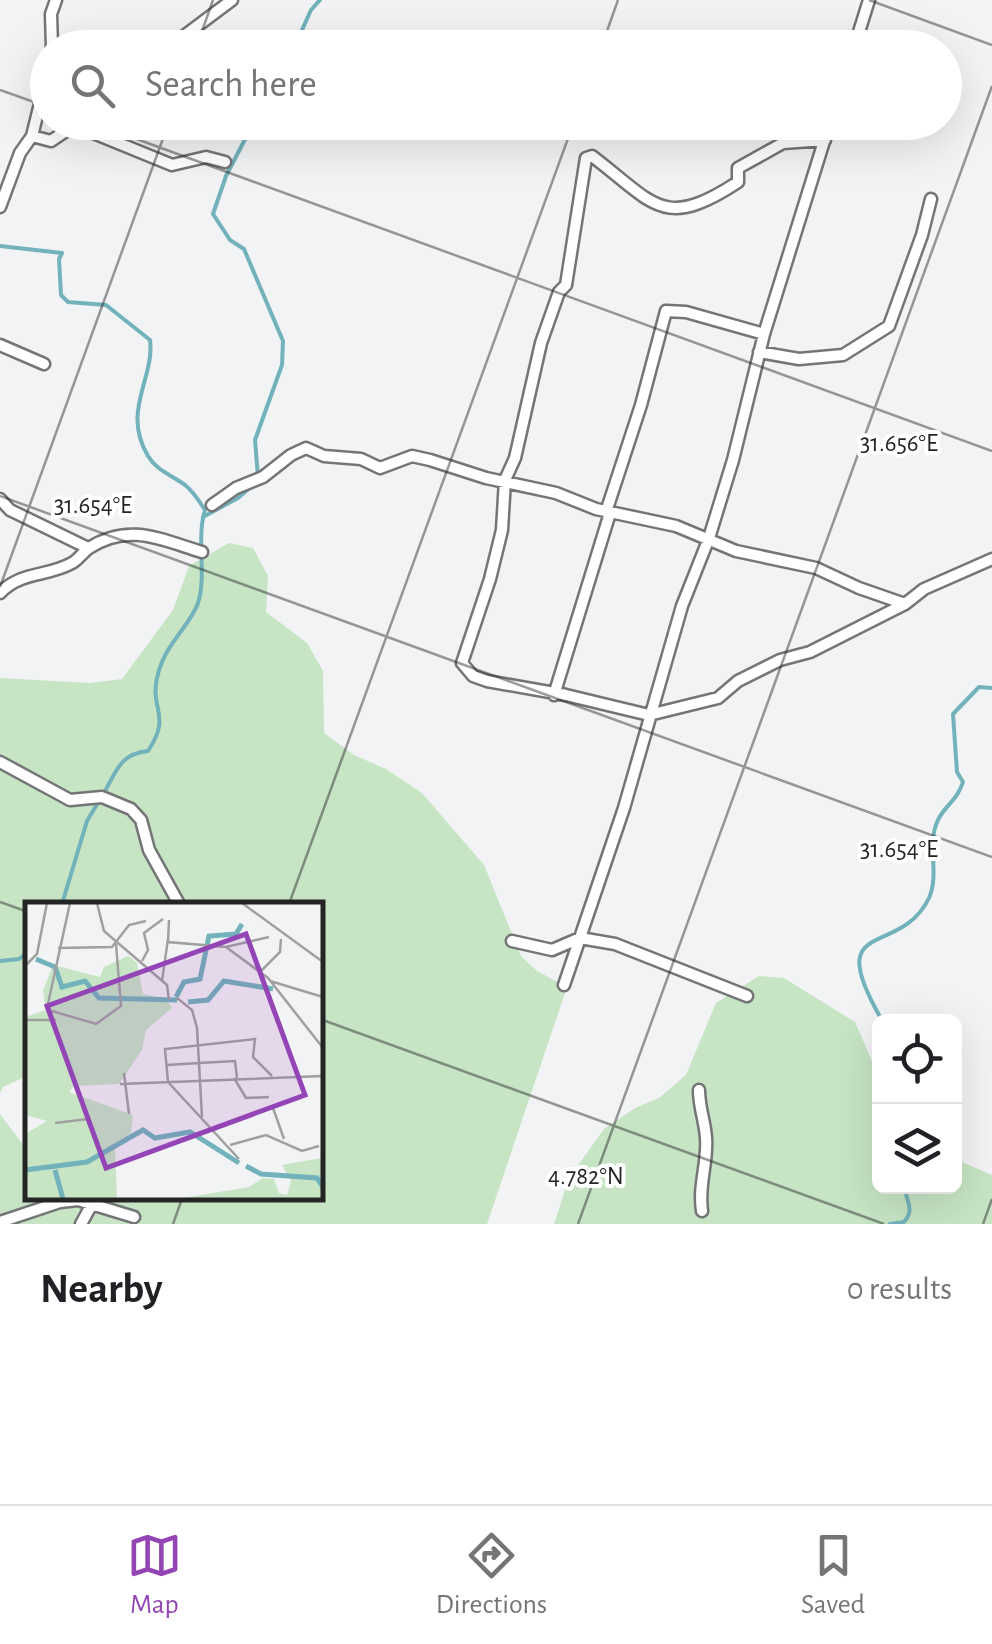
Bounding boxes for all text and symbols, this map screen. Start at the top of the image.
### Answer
search box [30,30,962,140]
icon: search [65,58,120,113]
text: Search here [145,66,317,104]
text: 31.656°E [860,431,938,456]
text: 31.654°E [54,493,132,518]
text: 31.654°E [860,837,938,862]
inset map [25,902,322,1199]
map controls [872,1014,962,1194]
button: locate [872,1014,962,1104]
button: layers [872,1104,962,1194]
text: 4.782°N [548,1164,624,1189]
text: Nearby [40,1268,163,1310]
text: 0 results [847,1273,952,1305]
tab: Map [127,1528,182,1622]
tab: Directions [436,1528,547,1622]
tab: Saved [801,1528,865,1622]

